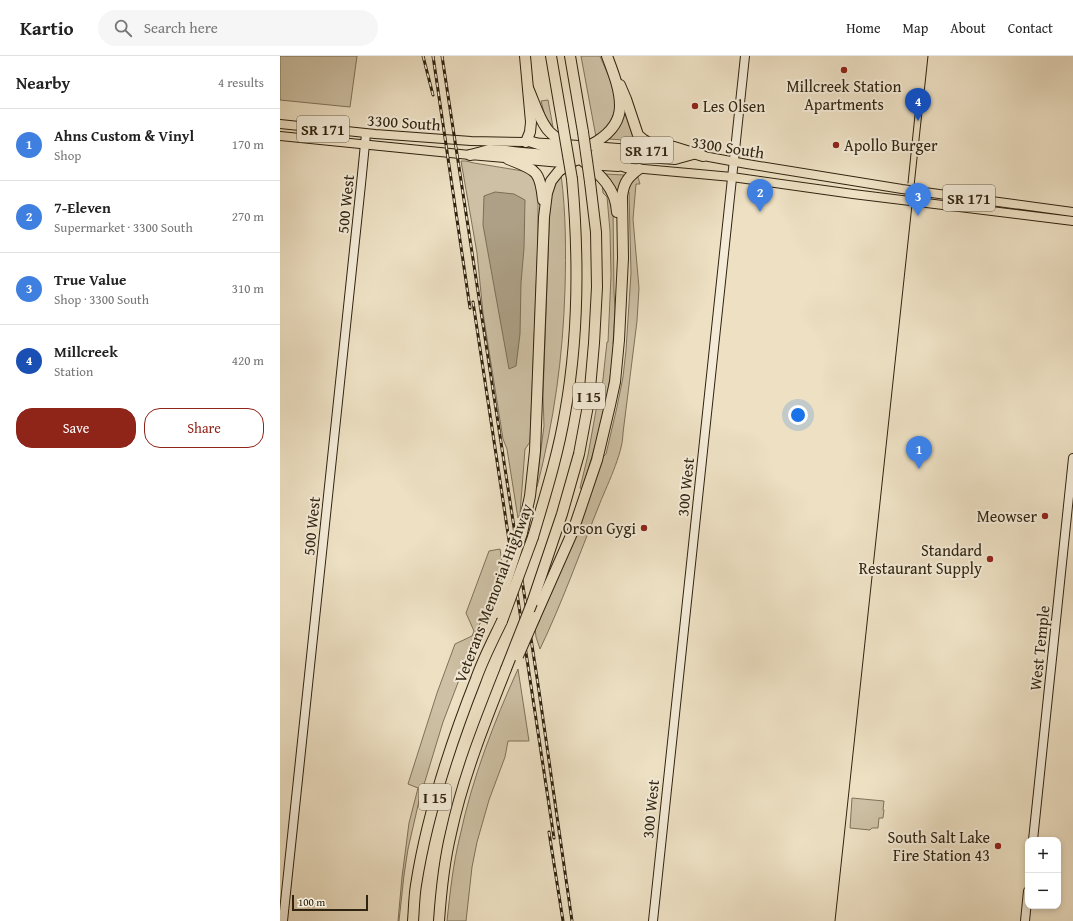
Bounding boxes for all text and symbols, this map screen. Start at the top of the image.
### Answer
search box [98,10,378,46]
text: Kartio [20,14,74,42]
icon: search [112,17,134,39]
text: Search here [144,17,218,38]
text: Home [846,18,881,38]
text: Map [903,18,928,38]
text: About [950,18,986,38]
text: Contact [1008,18,1053,38]
marker: Millcreek Station Apartments [839,65,849,75]
text: Nearby [16,70,70,95]
text: 4 results [218,73,264,92]
place label: Millcreek Station Apartments [786,74,902,116]
pin: 4 [905,88,931,121]
place label: Les Olsen [703,94,765,118]
marker: Les Olsen [690,101,700,111]
street label: 3300 South [366,107,442,137]
road number: SR 171 [297,116,349,142]
text: Ahns Custom & Vinyl [54,125,194,146]
street label: 3300 South [690,129,766,165]
place label: Apollo Burger [844,133,938,157]
text: 1 [26,135,32,154]
text: 170 m [232,135,264,154]
road number: SR 171 [621,137,673,163]
marker: Apollo Burger [831,140,841,150]
text: Shop [54,146,81,165]
street label: 500 West [330,173,360,235]
pin: 2 [747,179,773,212]
pin: 3 [905,183,931,216]
road number: SR 171 [943,185,995,211]
text: 7-Eleven [54,197,111,218]
text: 2 [26,207,32,226]
text: 270 m [232,207,264,226]
text: Supermarket · 3300 South [54,218,193,237]
text: True Value [54,269,127,290]
text: 3 [26,279,32,298]
text: 310 m [232,279,264,298]
text: Shop · 3300 South [54,290,149,309]
text: Millcreek [54,341,118,362]
text: 4 [26,351,32,370]
text: 420 m [232,351,264,370]
text: Station [54,362,93,381]
road number: I 15 [573,383,605,409]
your location [788,405,808,425]
button: Save [16,408,136,448]
button: Share [144,408,264,448]
pin: 1 [906,436,932,469]
street label: 300 West [670,456,700,518]
street label: 500 West [296,495,326,557]
street label: Veterans Memorial Highway [448,500,538,686]
place label: Meowser [977,504,1037,528]
marker: Meowser [1040,511,1050,521]
place label: Orson Gygi [563,516,637,540]
marker: Orson Gygi [639,523,649,533]
place label: Standard Restaurant Supply [859,538,982,580]
marker: Standard Restaurant Supply [985,554,995,564]
street label: West Temple [1023,604,1055,692]
street label: 300 West [635,778,665,840]
road number: I 15 [419,784,451,810]
place label: South Salt Lake Fire Station 43 [888,825,990,867]
map controls [1025,837,1061,909]
button: + [1025,837,1061,873]
marker: South Salt Lake Fire Station 43 [993,841,1003,851]
button: − [1025,873,1061,909]
scale bar [292,893,368,912]
text: 100 m [298,894,325,910]

